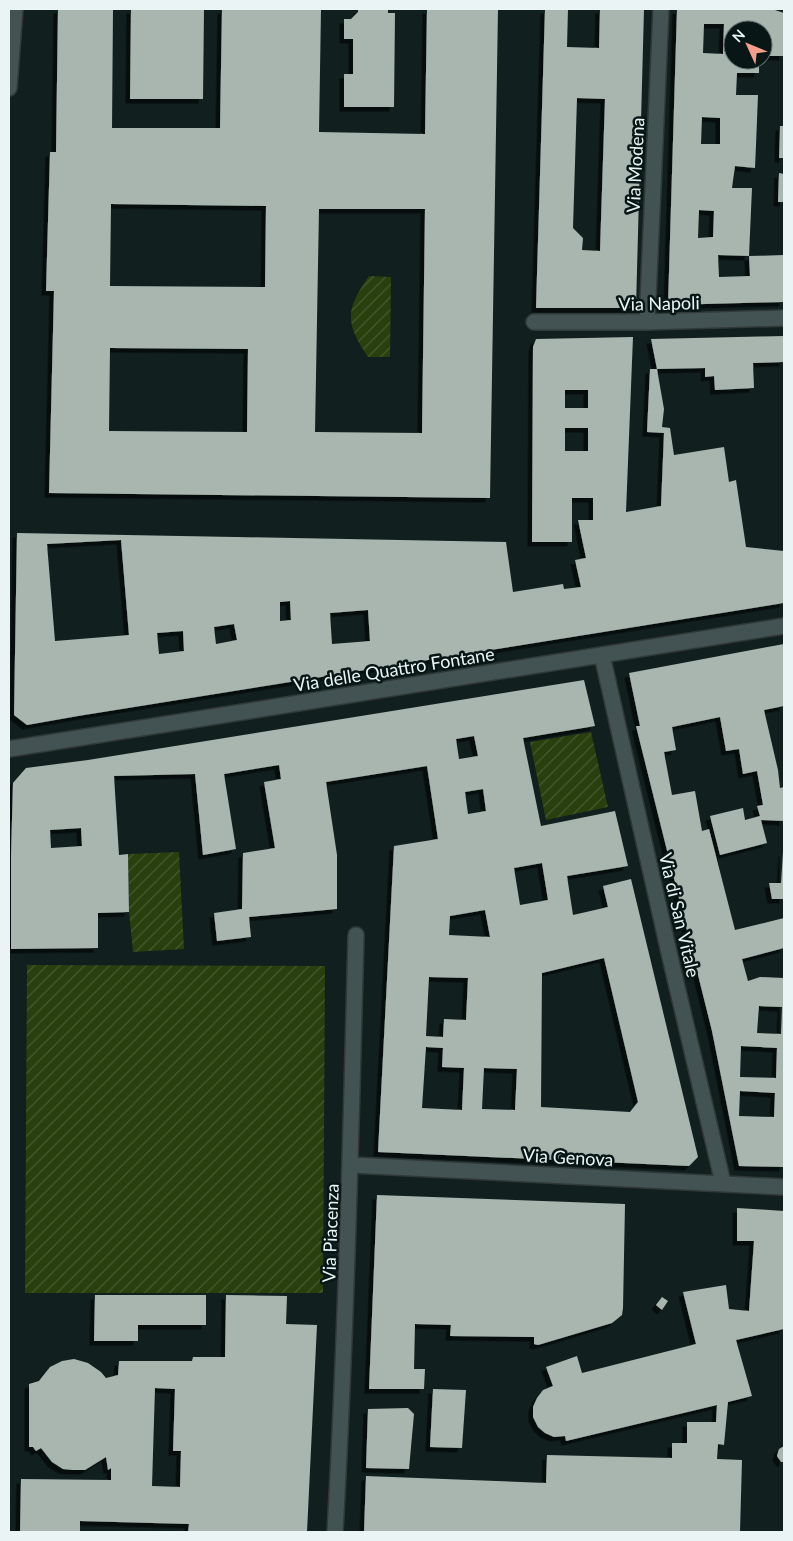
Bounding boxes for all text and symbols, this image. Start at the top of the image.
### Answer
north arrow [723,20,773,70]
text: N [728,26,748,45]
street label: Via Modena [622,117,648,213]
street label: Via Napoli [618,291,700,315]
street label: Via delle Quattro Fontane [292,642,496,696]
street label: Via di San Vitale [655,850,705,980]
street label: Via Genova [522,1144,614,1170]
street label: Via Piacenza [317,1183,343,1283]

